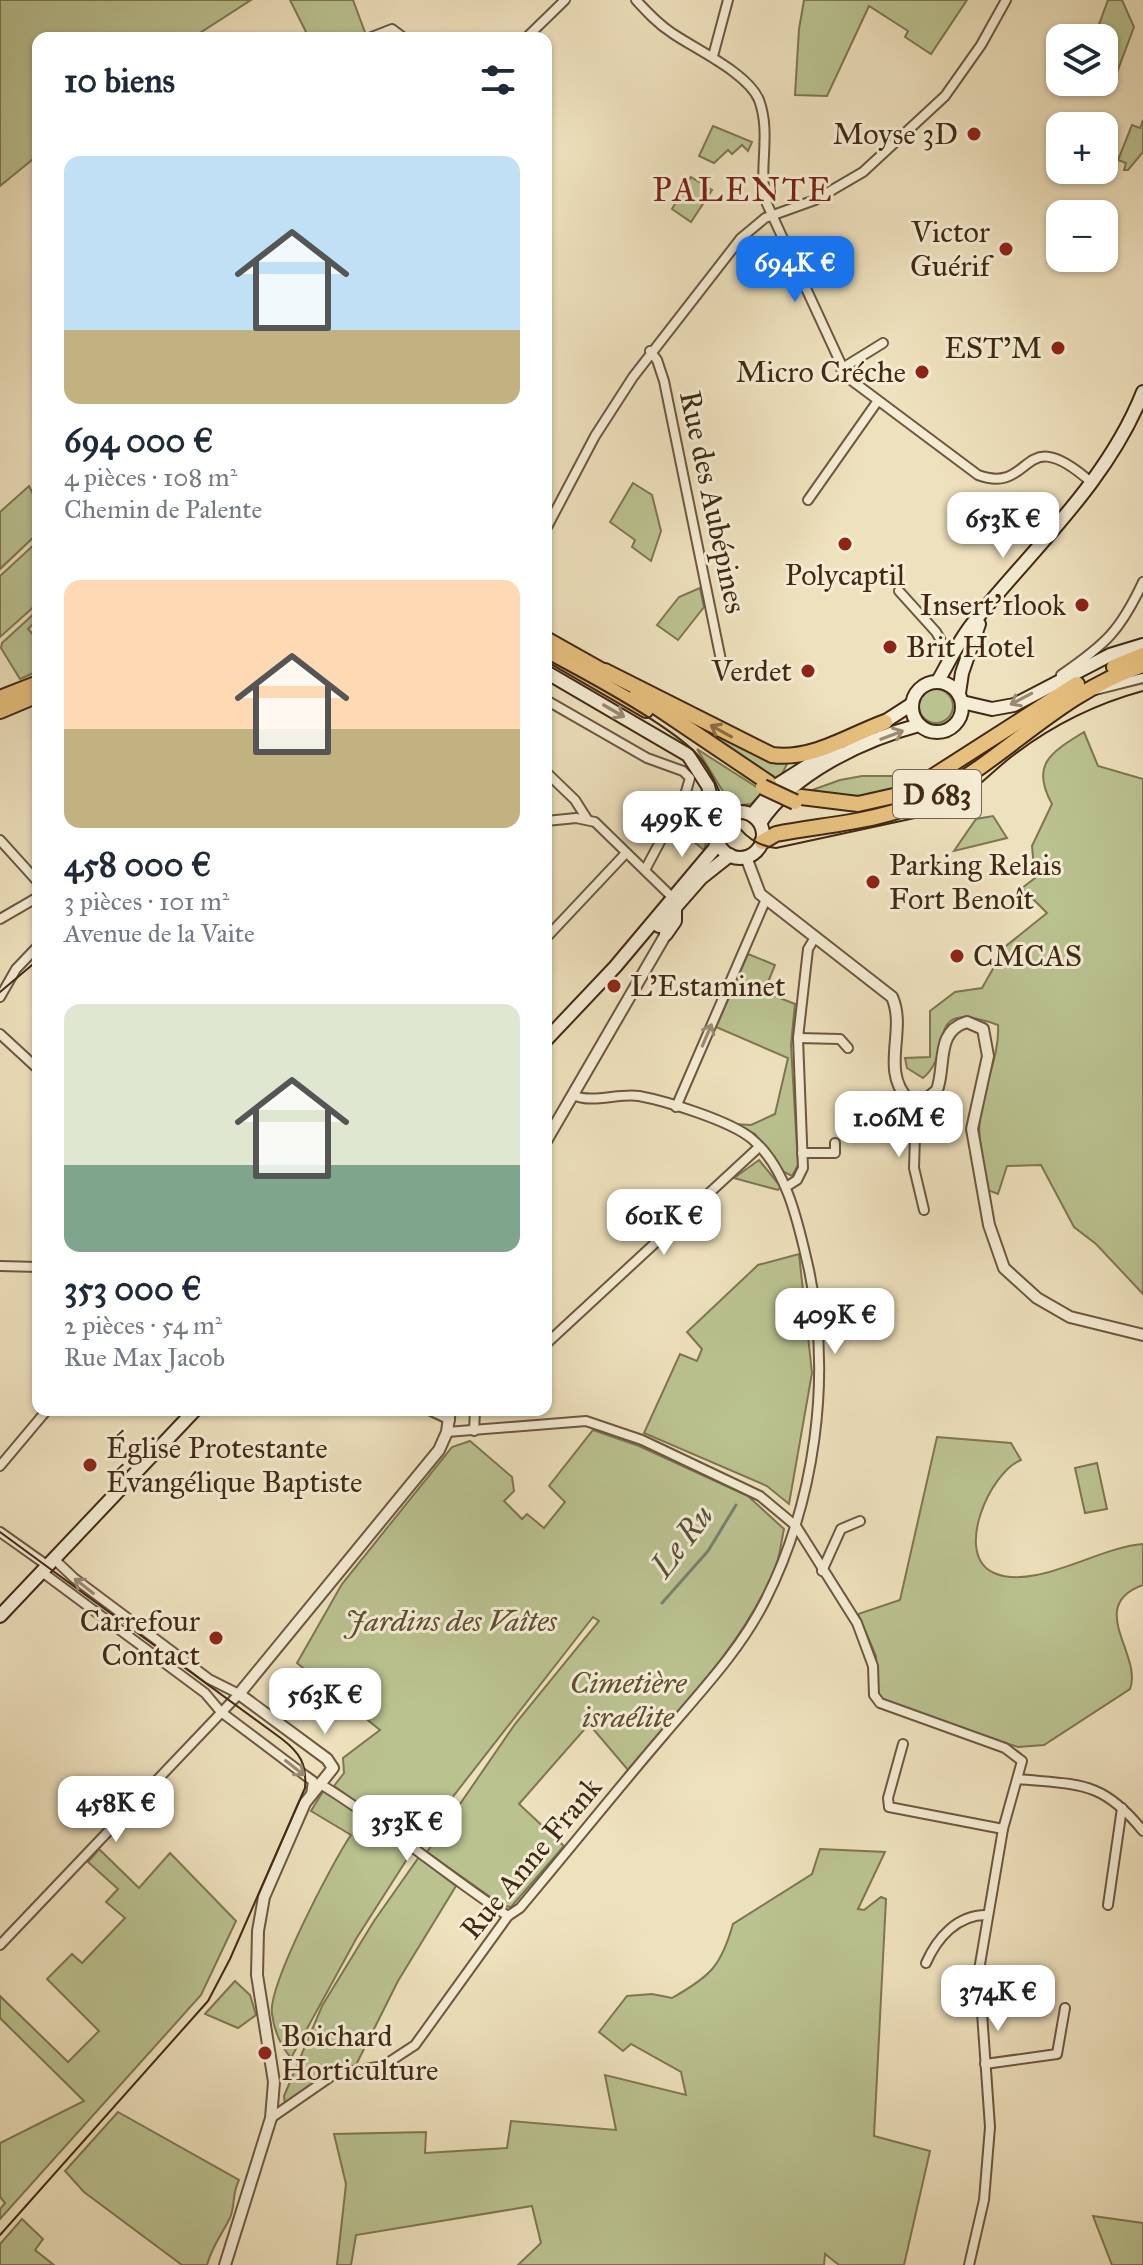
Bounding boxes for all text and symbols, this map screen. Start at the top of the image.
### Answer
map controls [1046,24,1118,272]
button: layers [1046,24,1118,96]
icon: filters [476,58,520,102]
text: 10 biens [64,60,175,101]
button: + [1046,112,1118,184]
place label: Moyse 3D [833,116,958,152]
marker: Moyse 3D [965,125,983,143]
district label: PALENTE [652,169,834,210]
button: − [1046,200,1118,272]
icon: home [220,208,364,352]
place label: Victor Guérif [910,214,995,284]
pin: 694K € [730,236,860,304]
marker: Victor Guérif [997,240,1015,258]
text: 694K € [754,246,836,278]
place label: EST’M [944,330,1042,366]
marker: EST’M [1049,339,1067,357]
place label: Micro Créche [736,354,906,390]
marker: Micro Créche [913,363,931,381]
street label: Rue des Aubépines [672,387,754,617]
text: 694 000 € [64,420,213,461]
text: 4 pièces · 108 m² [64,461,237,493]
pin: 653K € [938,492,1068,560]
text: Chemin de Palente [64,493,262,525]
text: 653K € [965,502,1041,534]
marker: Polycaptil [836,535,854,553]
place label: Polycaptil [785,557,906,593]
place label: Insert'1look [920,587,1066,623]
marker: Insert'1look [1073,596,1091,614]
place label: Brit Hotel [906,629,1035,665]
icon: home [220,632,364,776]
marker: Brit Hotel [881,638,899,656]
place label: Verdet [710,653,792,689]
marker: Verdet [799,662,817,680]
one-way arrow [1010,692,1033,708]
one-way arrow [601,704,625,719]
one-way arrow [709,723,733,738]
one-way arrow [879,726,904,741]
road number: D 683 [893,770,981,818]
pin: 499K € [617,791,747,859]
text: 499K € [641,801,723,833]
text: 458 000 € [64,844,211,885]
place label: Parking Relais Fort Benoît [889,847,1062,917]
marker: Parking Relais Fort Benoît [864,873,882,891]
text: 3 pièces · 101 m² [64,885,229,917]
text: Avenue de la Vaite [64,917,255,949]
place label: CMCAS [973,938,1082,974]
marker: CMCAS [948,947,966,965]
place label: L'Estaminet [630,968,786,1004]
marker: L'Estaminet [605,977,623,995]
one-way arrow [700,1024,715,1048]
icon: home [220,1056,364,1200]
pin: 1.06M € [825,1091,973,1159]
text: 1.06M € [853,1101,945,1133]
pin: 601K € [599,1189,729,1257]
text: 601K € [625,1199,703,1231]
text: 353 000 € [64,1268,202,1309]
pin: 409K € [770,1288,900,1356]
text: 409K € [793,1298,877,1330]
text: 2 pièces · 54 m² [64,1309,222,1341]
text: Rue Max Jacob [64,1341,225,1373]
place label: Église Protestante Évangélique Baptiste [106,1429,363,1500]
marker: Église Protestante Évangélique Baptiste [81,1456,99,1474]
water label: Le Ru [641,1497,722,1586]
one-way arrow [74,1577,95,1594]
place label: Carrefour Contact [80,1603,201,1673]
park label: Jardins des Vaîtes [343,1603,558,1639]
marker: Carrefour Contact [207,1629,225,1647]
park label: Cimetière israélite [570,1665,687,1735]
pin: 563K € [260,1668,390,1736]
text: 563K € [287,1678,363,1710]
one-way arrow [284,1759,306,1776]
street label: Rue Anne Frank [453,1770,609,1946]
pin: 458K € [51,1776,181,1844]
text: 458K € [76,1786,156,1818]
pin: 353K € [342,1795,472,1863]
text: 353K € [371,1805,443,1837]
pin: 374K € [933,1965,1063,2033]
text: 374K € [959,1975,1037,2007]
place label: Boichard Horticulture [281,2018,439,2088]
marker: Boichard Horticulture [256,2044,274,2062]

